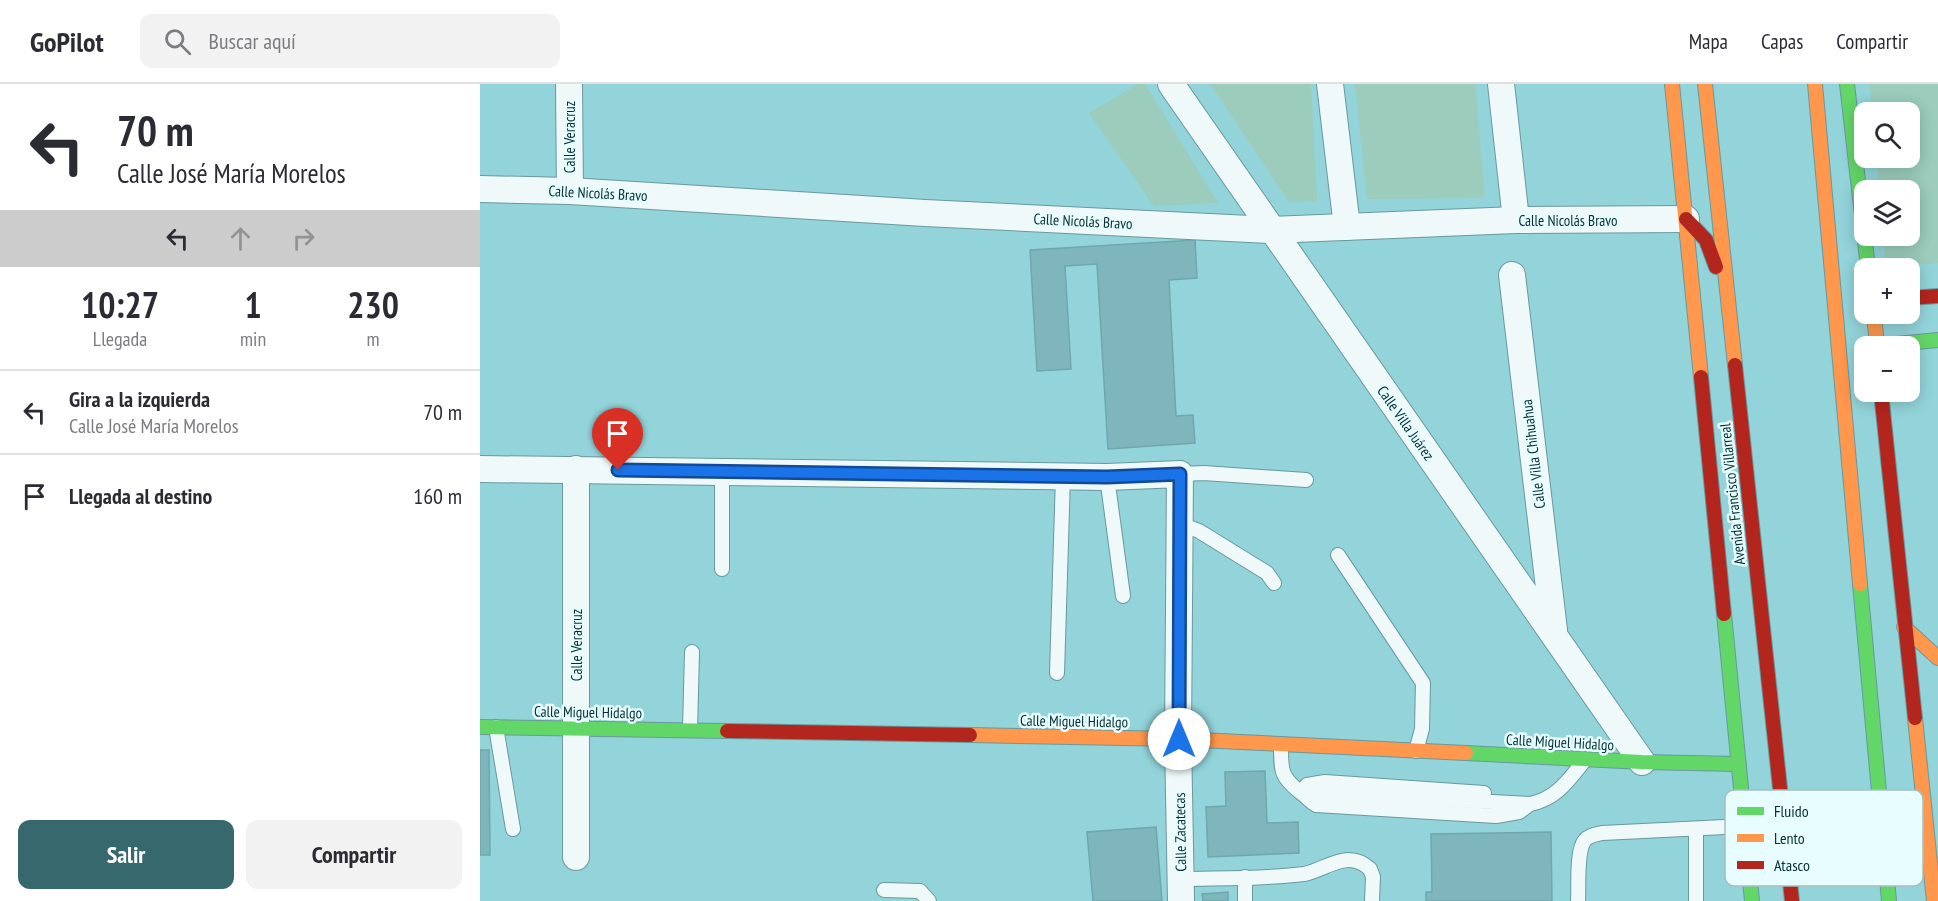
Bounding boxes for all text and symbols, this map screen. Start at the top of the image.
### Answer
search box [140,14,560,68]
text: GoPilot [30,23,104,60]
icon: search [161,25,194,58]
text: Buscar aquí [209,27,296,55]
text: Mapa [1689,28,1728,55]
text: Capas [1761,28,1803,55]
text: Compartir [1836,28,1908,55]
street label: Calle Veracruz [560,101,579,173]
map controls [1854,102,1920,402]
button: search [1854,102,1920,168]
text: 70 m [117,103,194,158]
icon: left [18,108,96,186]
text: Calle José María Morelos [117,156,346,190]
button: layers [1854,180,1920,246]
street label: Calle Nicolás Bravo [548,181,648,205]
street label: Calle Nicolás Bravo [1033,209,1133,233]
street label: Calle Nicolás Bravo [1518,211,1618,230]
icon: left [161,222,194,255]
icon: ahead [224,222,257,255]
icon: right [287,222,320,255]
button: + [1854,258,1920,324]
text: 10:27 [81,281,159,328]
text: 1 [244,281,262,328]
text: 230 [347,281,399,328]
text: Llegada [93,326,147,352]
text: min [240,326,266,352]
text: m [367,326,380,352]
button: − [1854,336,1920,402]
street label: Calle Villa Juárez [1373,382,1439,464]
text: Gira a la izquierda [69,385,210,413]
icon: left [18,396,51,429]
text: 70 m [423,398,462,426]
street label: Calle Villa Chihuahua [1517,398,1549,510]
pin [592,408,643,470]
text: Calle José María Morelos [69,413,238,439]
icon: arrive [601,417,634,450]
street label: Avenida Francisco Villarreal [1715,422,1749,566]
icon: arrive [18,480,51,513]
text: Llegada al destino [69,482,212,510]
text: 160 m [413,482,462,510]
street label: Calle Veracruz [567,609,586,681]
street label: Calle Miguel Hidalgo [534,702,642,722]
position arrow [1147,707,1211,771]
street label: Calle Miguel Hidalgo [1020,711,1128,731]
street label: Calle Miguel Hidalgo [1506,730,1614,754]
legend [1725,790,1923,886]
street label: Calle Zacatecas [1170,792,1190,872]
text: Fluido [1774,801,1809,821]
button: Salir [18,820,234,889]
button: Compartir [246,820,462,889]
text: Lento [1774,828,1805,848]
text: Atasco [1774,855,1810,875]

